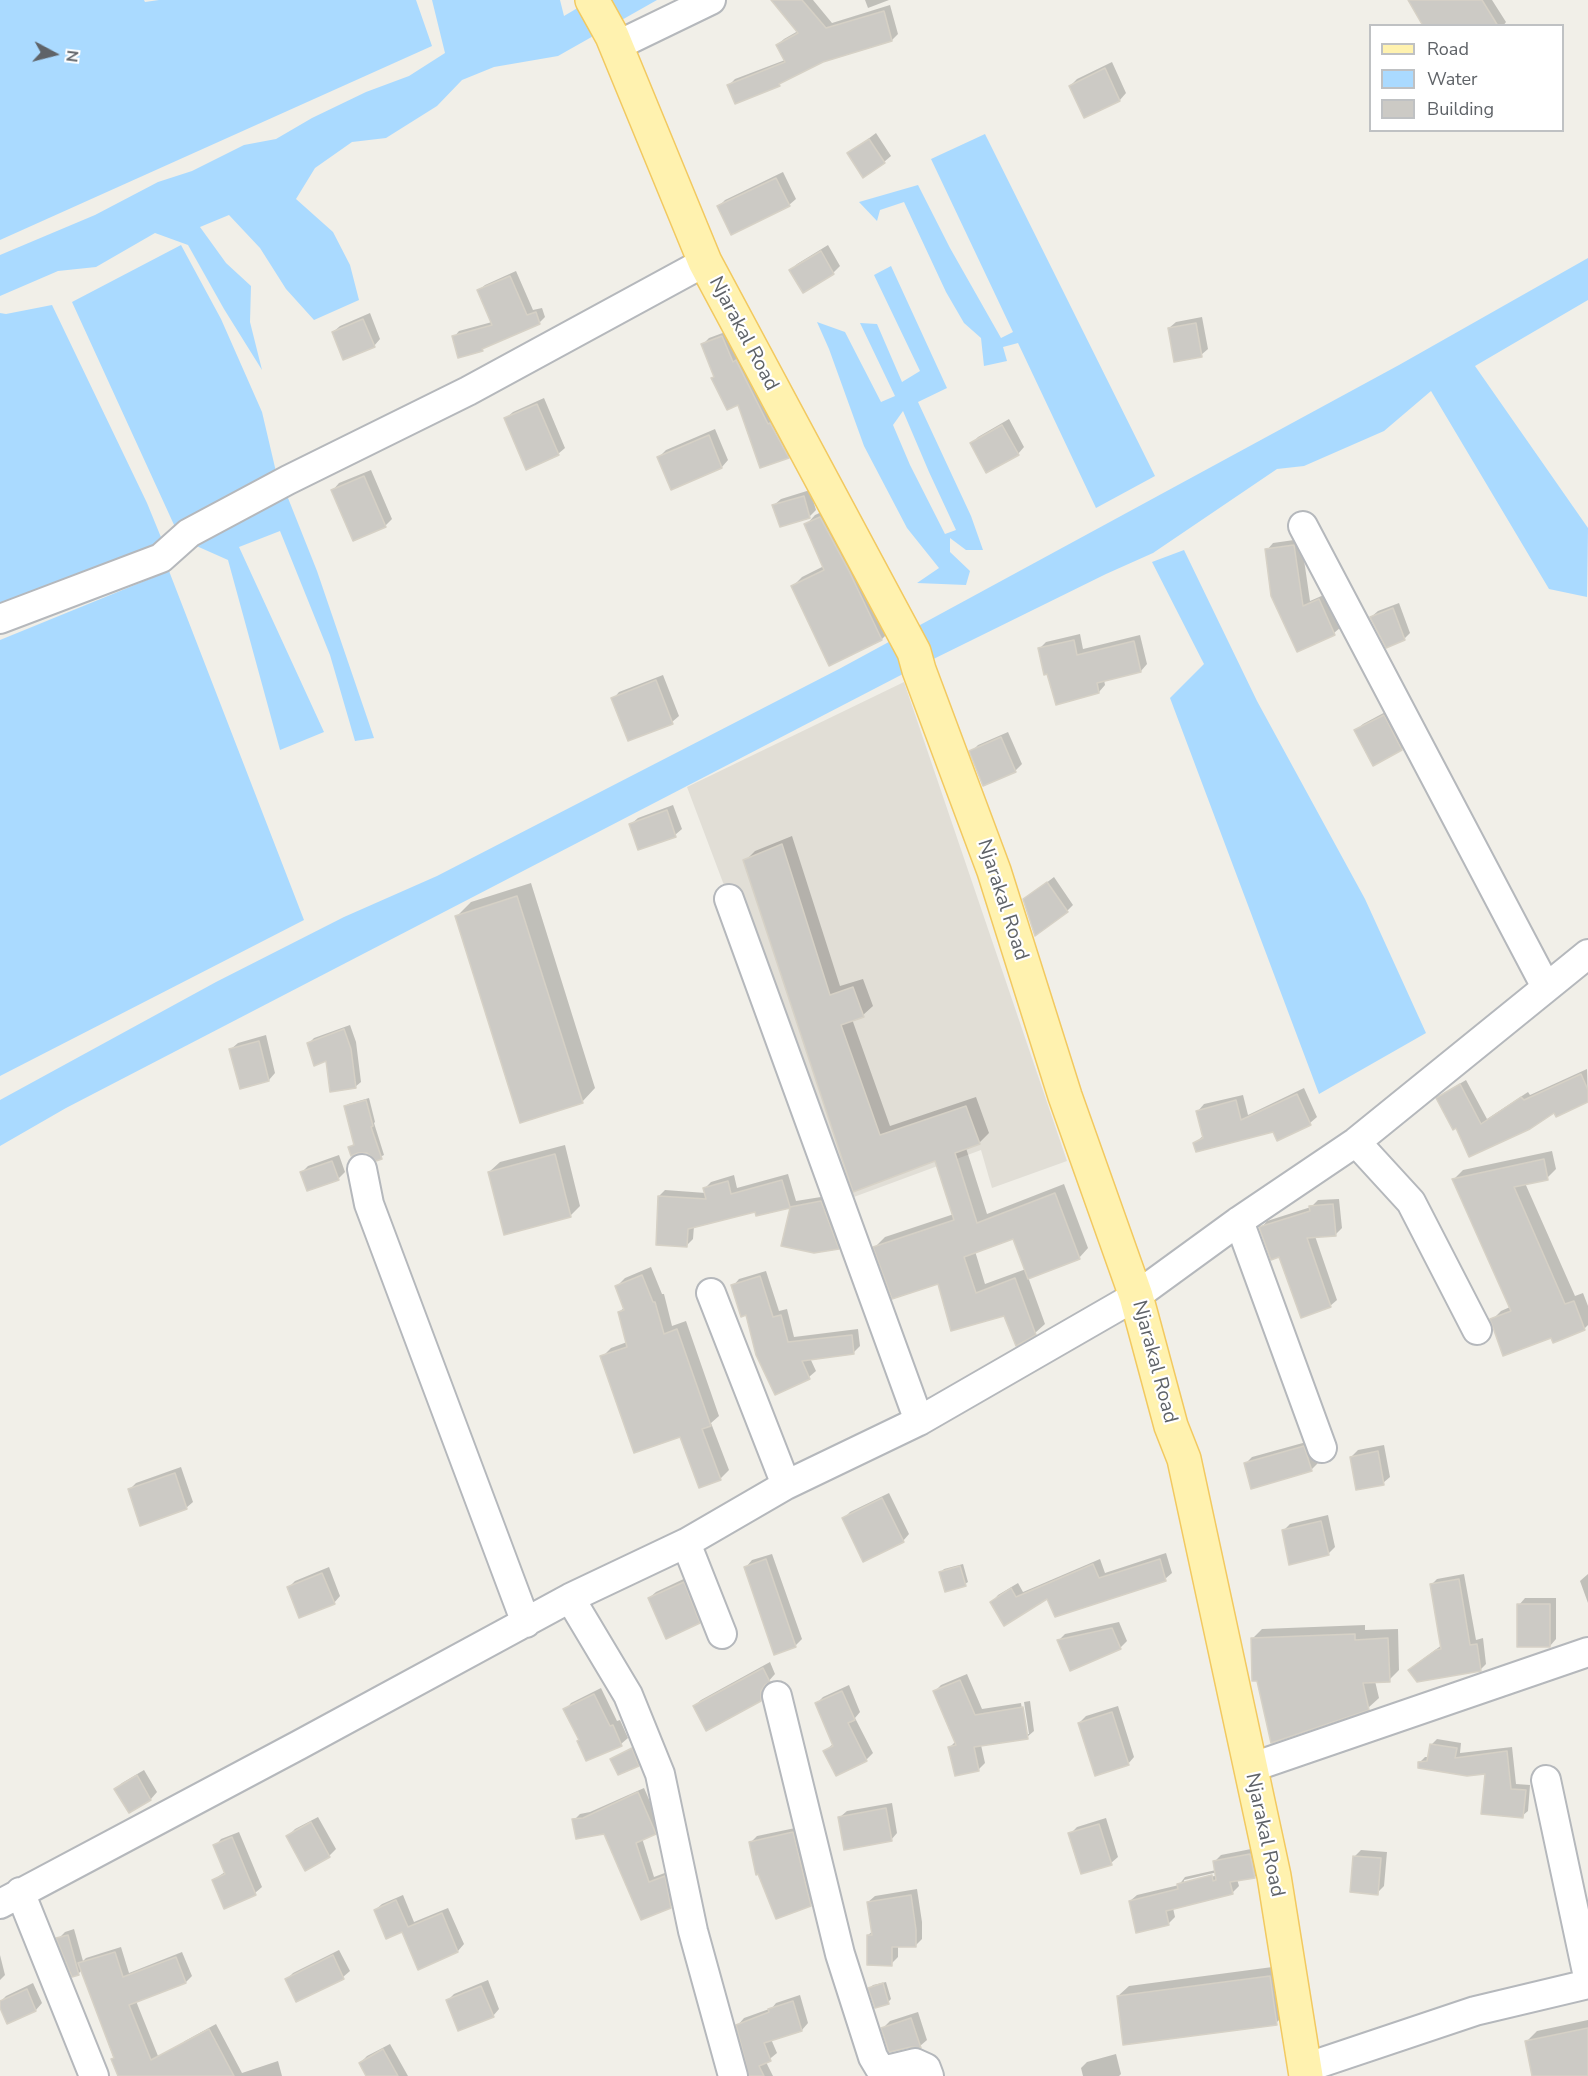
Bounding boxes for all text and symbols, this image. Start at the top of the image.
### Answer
north arrow [24,24,84,84]
legend [1369,24,1564,132]
text: Road [1427,37,1469,61]
text: N [60,49,84,63]
text: Water [1427,67,1478,91]
text: Building [1427,97,1494,121]
street label: Njarakal Road [703,273,783,395]
street label: Njarakal Road [971,836,1033,964]
street label: Njarakal Road [1126,1298,1182,1426]
street label: Njarakal Road [1239,1771,1289,1899]

